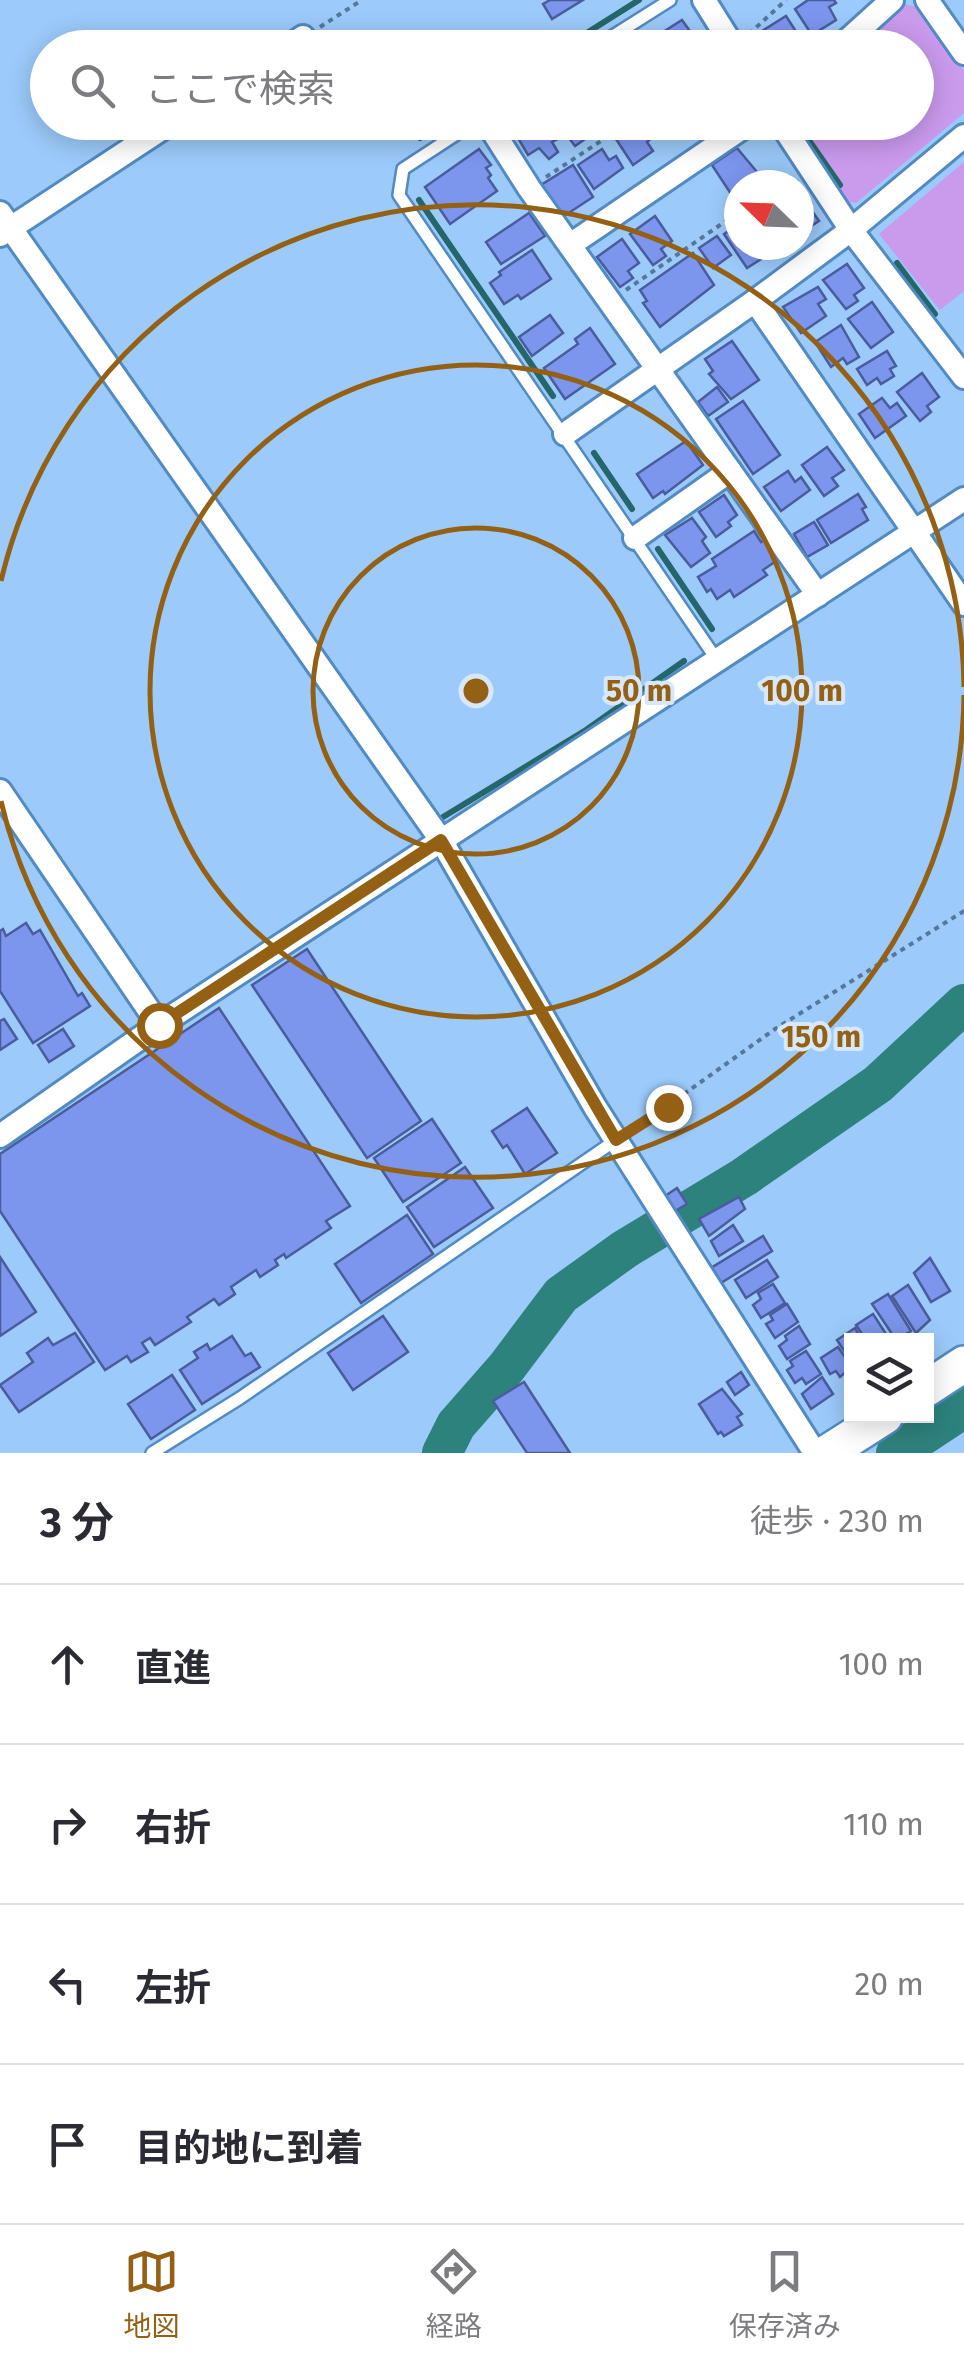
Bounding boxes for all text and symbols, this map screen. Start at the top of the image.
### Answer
search box [30,30,934,140]
icon: search [65,58,120,113]
text: ここで検索 [145,66,335,112]
north arrow [724,170,814,260]
centre of rings [458,673,494,709]
text: 50 m [606,673,672,709]
text: 100 m [761,673,843,709]
route start [137,1003,183,1049]
text: 150 m [781,1019,861,1055]
route end [646,1085,692,1131]
map controls [844,1333,934,1423]
button: layers [844,1333,934,1423]
text: 3 分 [40,1498,114,1548]
text: 徒歩 · 230 m [750,1502,924,1540]
icon: ahead [40,1637,95,1692]
text: 直進 [135,1645,211,1691]
text: 100 m [839,1645,924,1683]
icon: right [40,1797,95,1852]
text: 右折 [135,1805,211,1851]
text: 110 m [843,1805,924,1843]
icon: left [40,1957,95,2012]
text: 左折 [135,1965,211,2011]
text: 20 m [854,1965,924,2003]
icon: arrive [40,2117,95,2172]
text: 目的地に到着 [135,2125,363,2171]
tab: 地図 [123,2244,179,2344]
tab: 経路 [426,2244,482,2344]
tab: 保存済み [729,2244,841,2344]

